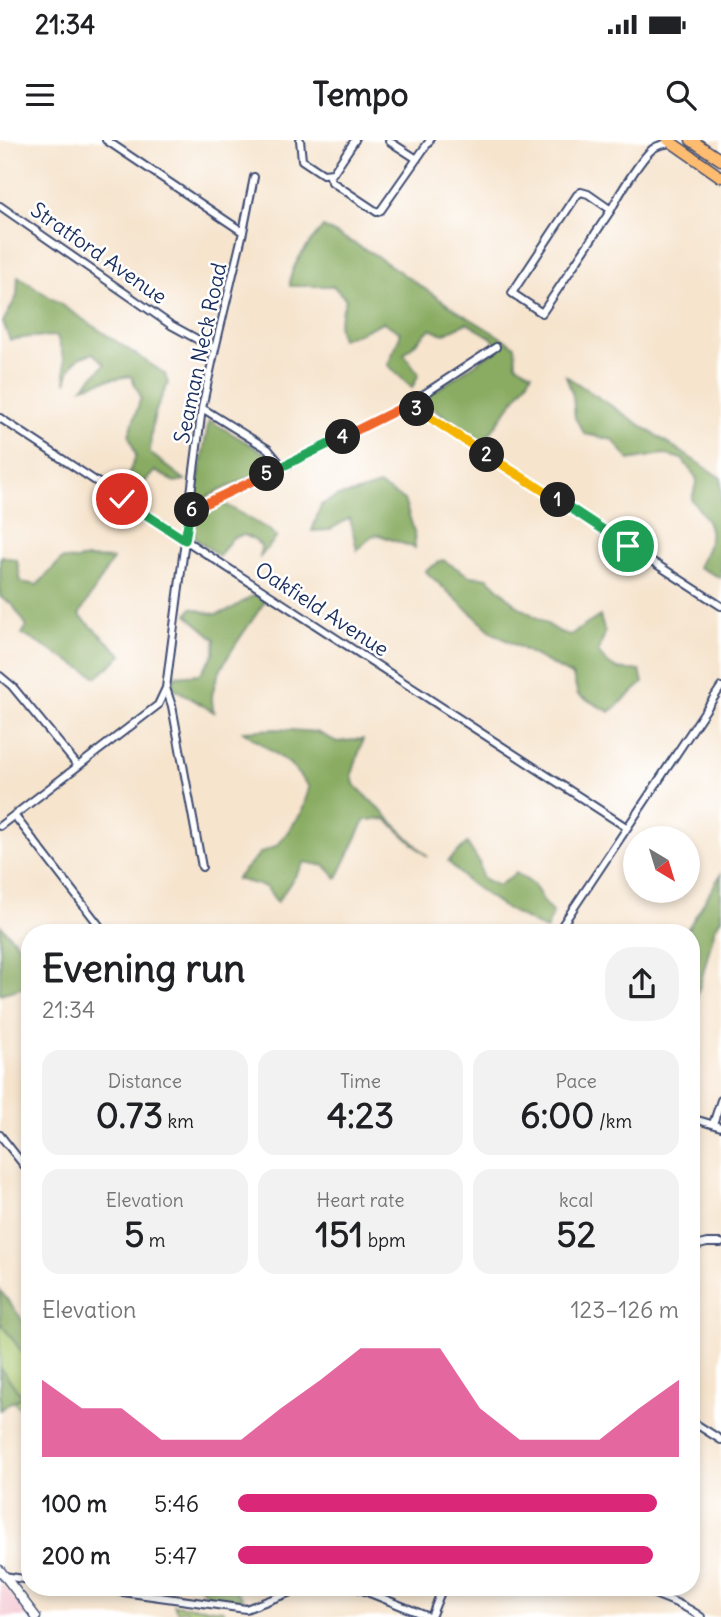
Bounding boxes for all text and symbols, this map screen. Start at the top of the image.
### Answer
text: 21:34 [35,8,95,41]
text: Tempo [312,74,409,115]
icon: menu [21,76,59,114]
icon: search [662,76,700,114]
street label: Stratford Avenue [26,196,172,310]
street label: Seaman Neck Road [168,260,232,446]
pin: 3 [400,392,434,426]
text: 3 [411,396,422,420]
pin: 4 [326,420,360,454]
text: 4 [337,424,348,448]
pin: 2 [470,438,504,472]
text: 2 [481,442,492,466]
pin: 5 [250,456,284,492]
text: 5 [261,461,272,485]
pin [92,469,152,529]
icon: check [103,480,141,518]
pin: 1 [540,482,576,518]
text: 1 [554,487,561,511]
pin: 6 [174,492,210,528]
text: 6 [186,497,197,521]
pin [598,516,658,576]
icon: arrive [609,527,647,565]
street label: Oakfield Avenue [250,556,394,662]
north arrow [623,826,700,903]
map controls [623,826,700,903]
text: Evening run [42,945,245,992]
button: share [605,947,679,1021]
text: 21:34 [42,995,95,1024]
text: Distance [108,1069,182,1093]
text: Time [340,1069,381,1093]
text: Pace [556,1069,597,1093]
text: 0.73 [96,1093,163,1137]
text: 4:23 [327,1093,394,1137]
text: 6:00 [520,1093,594,1137]
text: km [163,1109,194,1133]
text: /km [594,1109,632,1133]
text: Elevation [106,1188,184,1212]
text: Heart rate [316,1188,405,1212]
text: kcal [559,1188,593,1212]
text: 5 [124,1212,144,1256]
text: 151 [315,1212,363,1256]
text: 52 [557,1212,596,1256]
text: m [144,1228,165,1252]
text: bpm [363,1228,406,1252]
text: Elevation [42,1295,136,1324]
text: 123–126 m [570,1295,679,1324]
text: 100 m [42,1489,107,1518]
text: 5:46 [154,1489,199,1518]
text: 200 m [42,1541,111,1570]
text: 5:47 [154,1541,197,1570]

